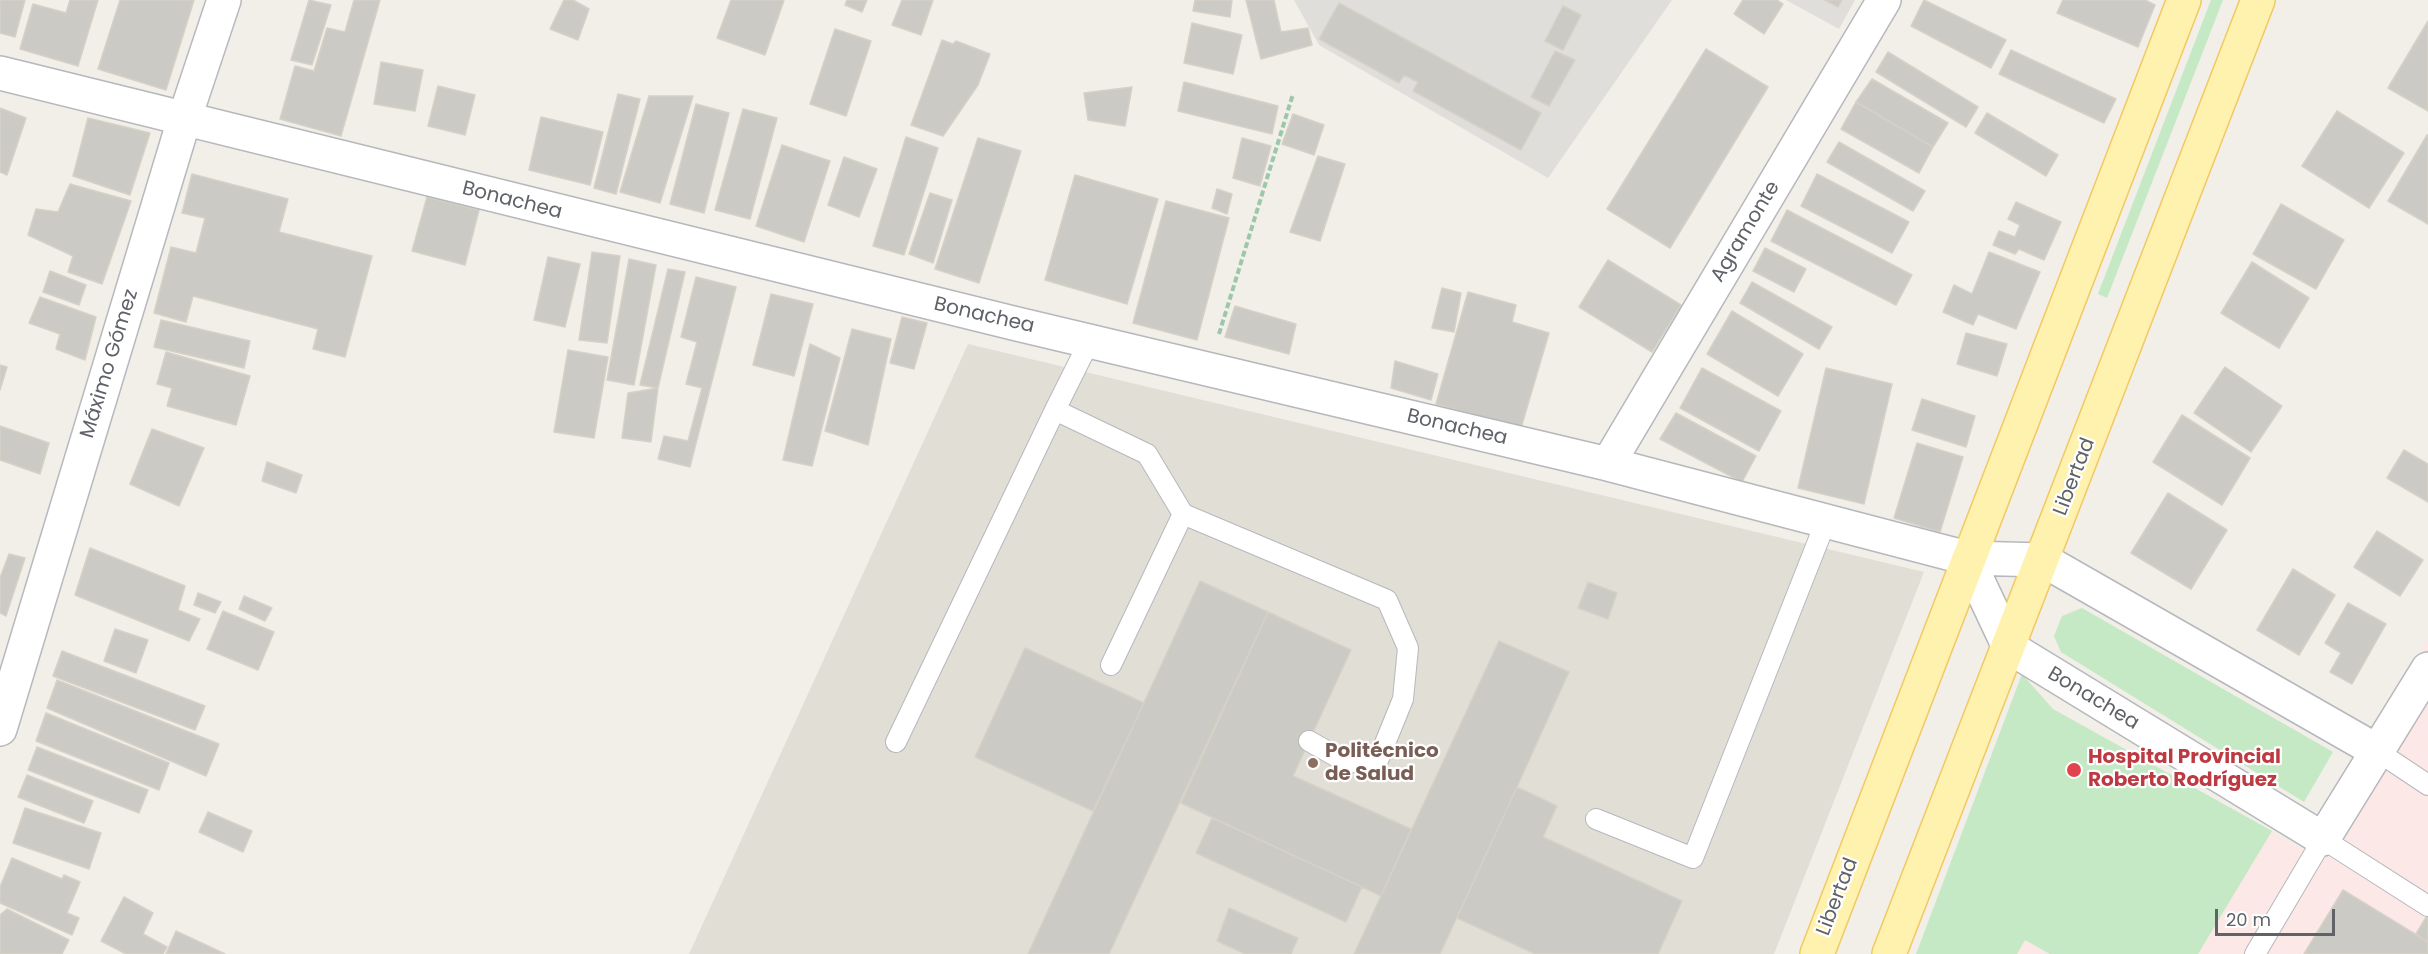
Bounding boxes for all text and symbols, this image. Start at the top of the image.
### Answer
street label: Bonachea [459,177,565,225]
street label: Agramonte [1706,177,1786,287]
street label: Máximo Gómez [76,287,144,441]
street label: Bonachea [931,293,1037,339]
street label: Bonachea [1404,405,1510,451]
street label: Libertad [2049,435,2101,519]
street label: Bonachea [2043,662,2143,736]
place label: Politécnico de Salud [1325,740,1439,787]
place label: Hospital Provincial Roberto Rodríguez [2088,746,2281,793]
marker: Politécnico de Salud [1306,756,1320,770]
marker: Hospital Provincial Roberto Rodríguez [2065,761,2083,779]
street label: Libertad [1812,855,1864,939]
scale bar [2218,897,2338,935]
text: 20 m [2226,907,2271,932]

